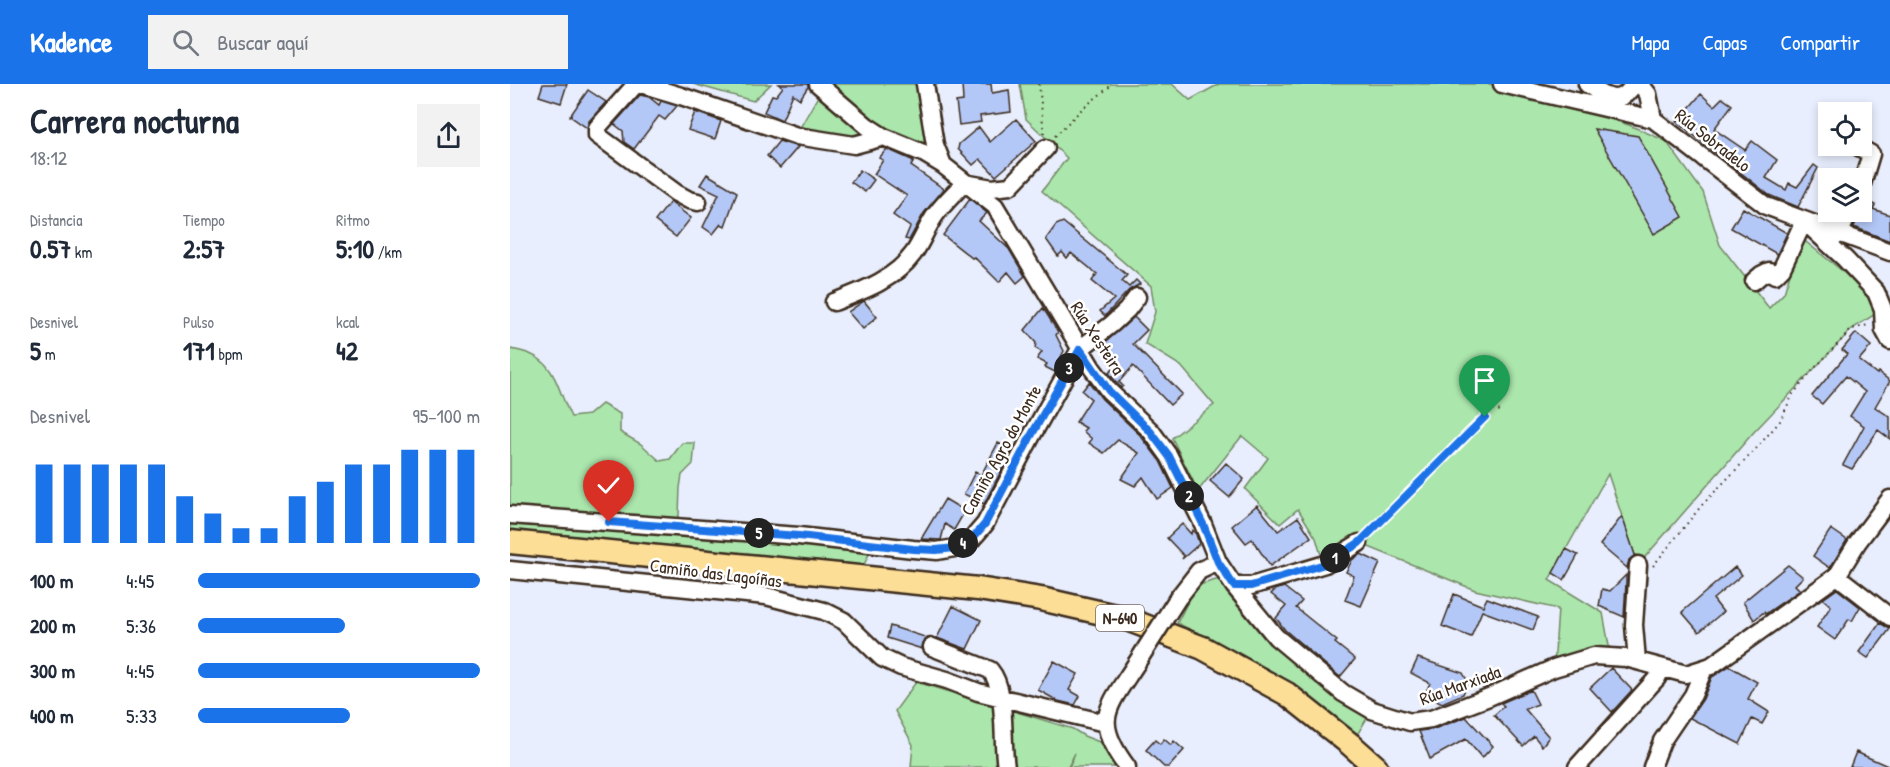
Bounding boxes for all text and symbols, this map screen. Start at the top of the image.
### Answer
search box [148,15,568,69]
text: Kadence [30,23,112,61]
icon: search [169,26,202,59]
text: Buscar aquí [217,27,309,57]
text: Mapa [1631,28,1669,57]
text: Capas [1702,28,1747,57]
text: Compartir [1780,28,1860,57]
text: Carrera nocturna [30,99,239,143]
map controls [1818,102,1872,222]
button: locate [1818,102,1872,156]
street label: Rúa Sobradelo [1670,103,1756,177]
button: share [417,104,480,167]
text: 18:12 [30,144,67,171]
button: layers [1818,168,1872,222]
text: Distancia [30,209,82,231]
text: Tiempo [183,209,225,231]
text: Ritmo [336,209,370,231]
text: 0.57 [30,231,71,266]
text: 2:57 [183,231,225,266]
text: 5:10 [336,231,374,266]
text: km [71,241,92,263]
text: /km [374,241,402,263]
street label: Rúa Xesteira [1065,296,1131,380]
text: Desnivel [30,311,78,333]
text: Pulso [183,311,214,333]
text: kcal [336,311,359,333]
text: 5 [30,333,41,368]
text: 171 [183,333,215,368]
text: 42 [336,333,358,368]
text: m [41,343,56,365]
text: bpm [215,343,243,365]
pin: 3 [1054,353,1084,383]
pin [1459,355,1510,417]
text: 3 [1065,357,1073,379]
icon: arrive [1468,364,1501,397]
street label: Camiño Agro do Monte [955,380,1047,520]
text: Desnivel [30,402,90,429]
text: 95–100 m [412,402,480,429]
pin [583,460,634,522]
icon: check [592,469,625,502]
pin: 2 [1174,481,1204,511]
text: 2 [1185,485,1193,507]
pin: 5 [744,518,774,548]
text: 5 [756,522,762,544]
pin: 4 [948,528,978,558]
text: 4 [960,532,966,554]
pin: 1 [1320,543,1350,573]
text: 1 [1332,547,1338,569]
street label: Camiño das Lagoíñas [648,552,784,594]
text: 100 m [30,567,73,594]
text: 4:45 [126,567,154,594]
road number: N-640 [1096,605,1144,631]
text: 200 m [30,612,75,639]
text: 5:36 [126,612,156,639]
text: 300 m [30,657,75,684]
text: 4:45 [126,657,154,684]
street label: Rúa Marxiada [1416,659,1504,711]
text: 400 m [30,702,74,729]
text: 5:33 [126,702,157,729]

